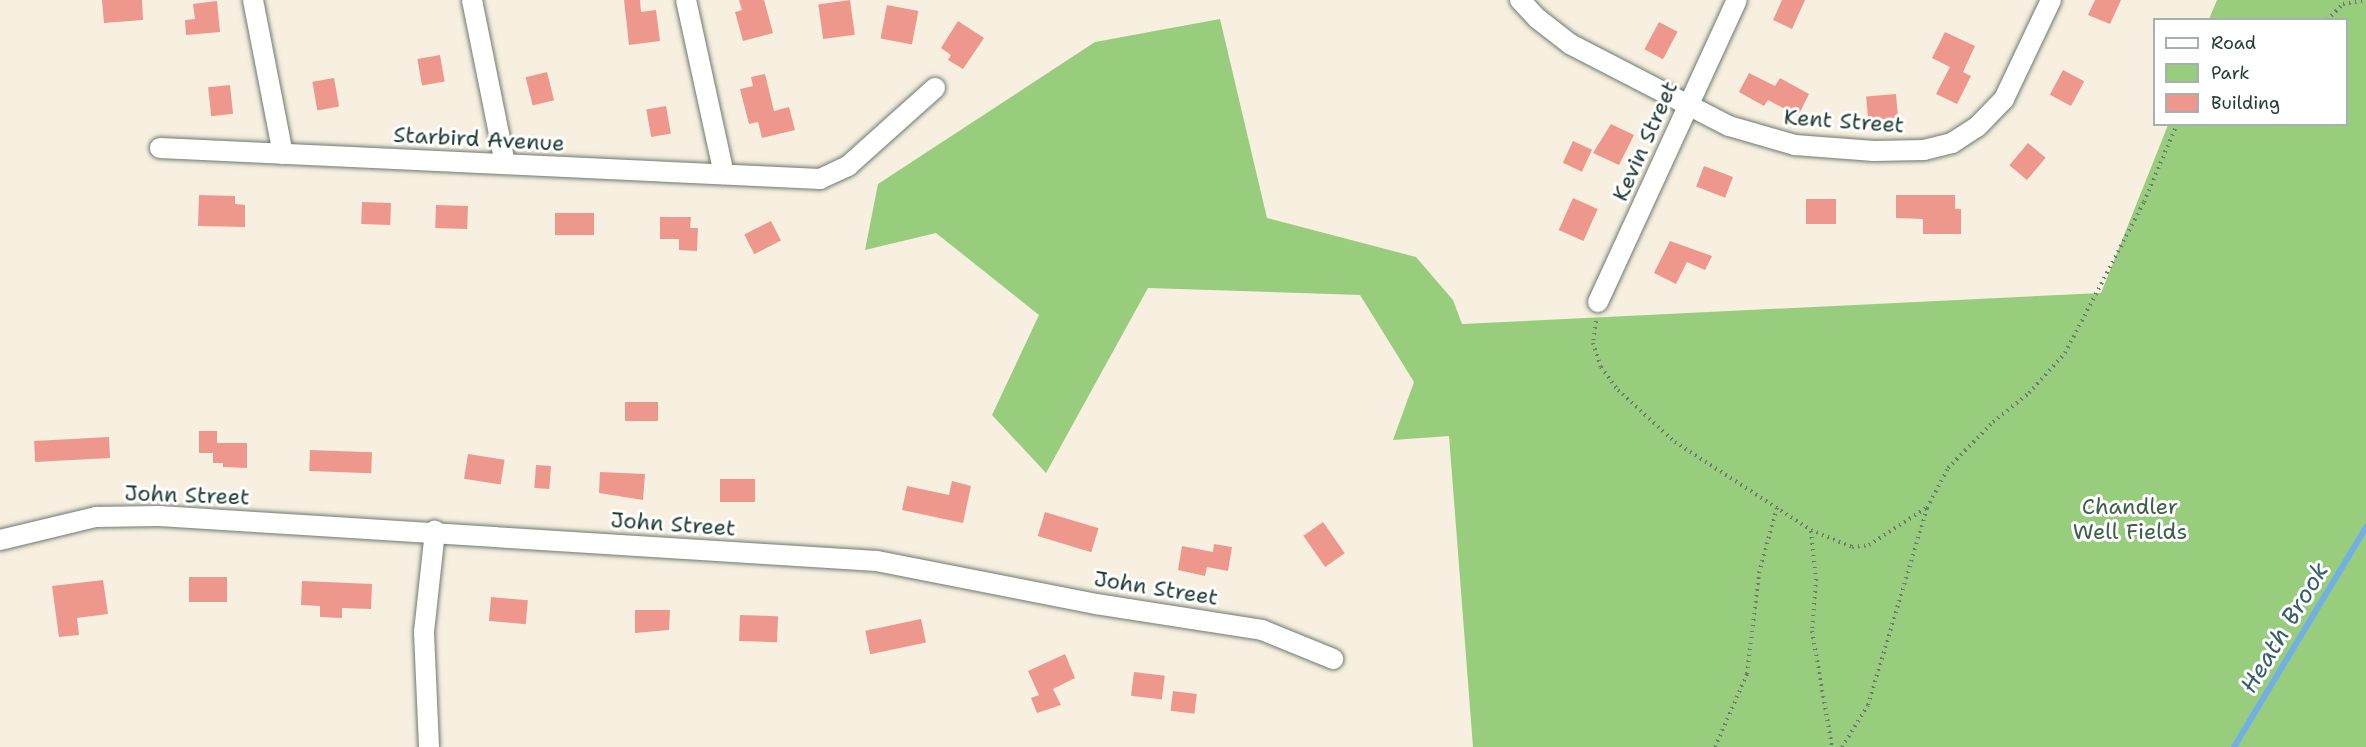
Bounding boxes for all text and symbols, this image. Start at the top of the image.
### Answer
legend [2153,18,2348,126]
text: Road [2211,31,2256,55]
text: Park [2211,61,2250,85]
street label: Kevin Street [1607,77,1683,205]
text: Building [2211,91,2280,115]
street label: Kent Street [1783,104,1905,138]
street label: Starbird Avenue [393,121,565,157]
street label: John Street [124,480,250,510]
park label: Chandler Well Fields [2073,493,2187,544]
street label: John Street [610,506,736,542]
water label: Heath Brook [2235,558,2335,698]
street label: John Street [1092,565,1220,611]

